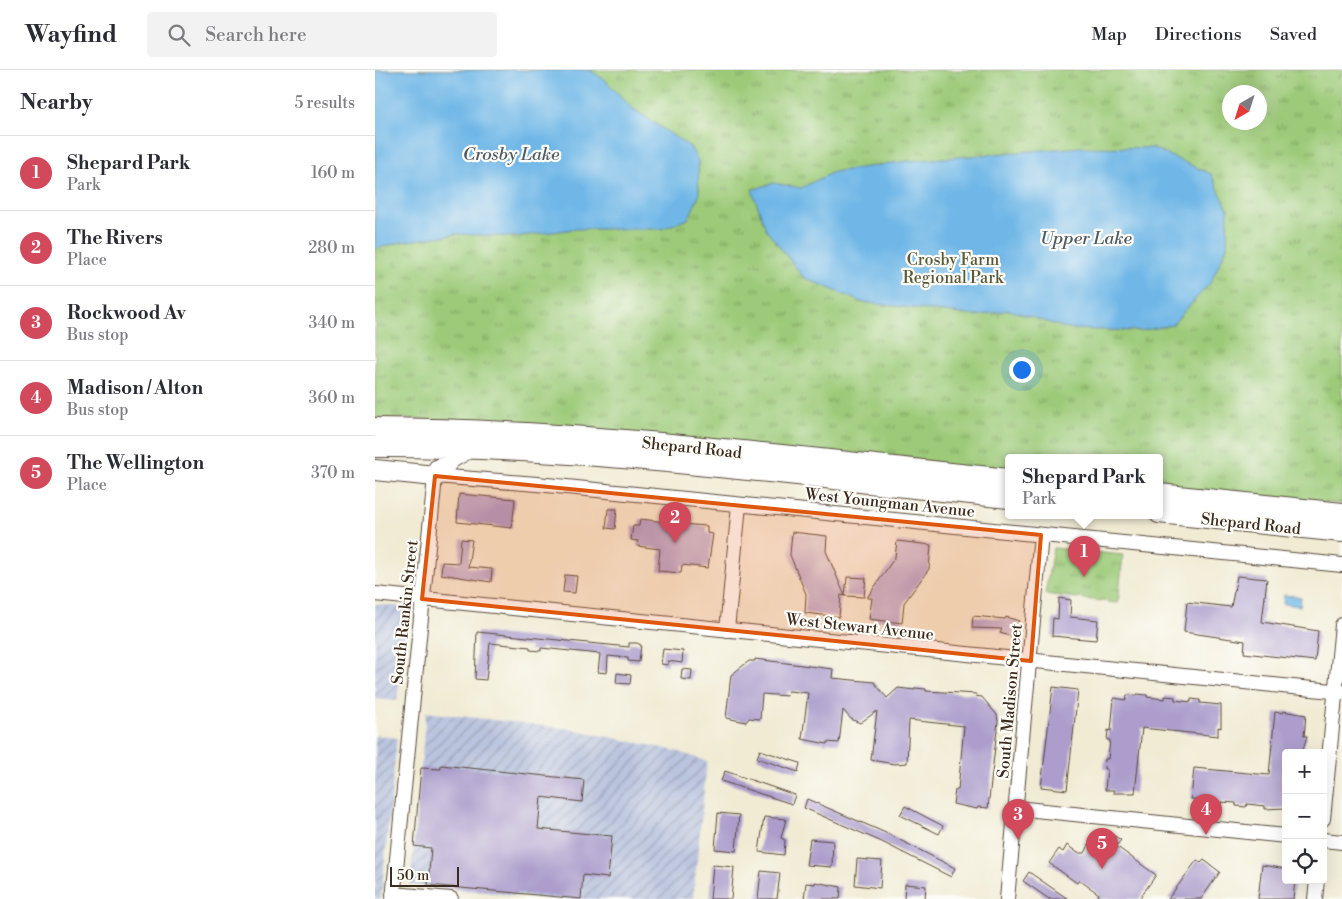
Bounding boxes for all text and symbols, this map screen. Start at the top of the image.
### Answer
search box [147,12,497,57]
text: Wayfind [25,20,117,50]
icon: search [165,21,193,49]
text: Search here [205,23,307,47]
text: Map [1091,23,1127,46]
text: Directions [1155,23,1242,46]
text: Saved [1270,23,1317,46]
north arrow [1222,85,1267,130]
text: Nearby [20,90,93,116]
text: 5 results [294,93,355,113]
water label: Crosby Lake [463,143,560,166]
text: Shepard Park [67,151,190,175]
text: 1 [32,163,40,183]
text: 160 m [311,163,355,183]
text: Park [67,175,100,195]
text: The Rivers [67,226,163,250]
water label: Upper Lake [1040,227,1133,250]
text: 2 [31,238,41,258]
text: 280 m [308,238,355,258]
text: Place [67,250,107,270]
park label: Crosby Farm Regional Park [903,250,1005,288]
text: Rockwood Av [67,301,186,325]
text: 3 [31,313,41,333]
text: 340 m [308,313,355,333]
text: Bus stop [67,325,129,345]
your location [1009,357,1035,383]
text: Madison / Alton [67,376,203,400]
text: 4 [31,388,41,408]
text: 360 m [309,388,355,408]
text: Bus stop [67,400,129,420]
street label: Shepard Road [641,433,743,463]
text: The Wellington [67,451,204,475]
popup [1005,454,1163,519]
text: 5 [31,463,41,483]
text: 370 m [311,463,355,483]
text: Shepard Park [1022,465,1146,489]
text: Place [67,475,107,495]
street label: West Youngman Avenue [803,484,976,522]
text: Park [1022,489,1056,509]
pin: 2 [659,502,691,543]
street label: Shepard Road [1200,509,1302,539]
pin: 1 [1068,536,1100,577]
street label: South Rankin Street [387,539,423,685]
street label: West Stewart Avenue [784,609,935,645]
street label: South Madison Street [993,623,1027,779]
map controls [1282,749,1327,884]
button: + [1282,749,1327,794]
pin: 4 [1190,794,1222,835]
button: − [1282,794,1327,839]
pin: 3 [1002,799,1034,840]
pin: 5 [1086,828,1118,869]
button: locate [1282,839,1327,884]
scale bar [390,864,459,887]
text: 50 m [397,867,429,885]

